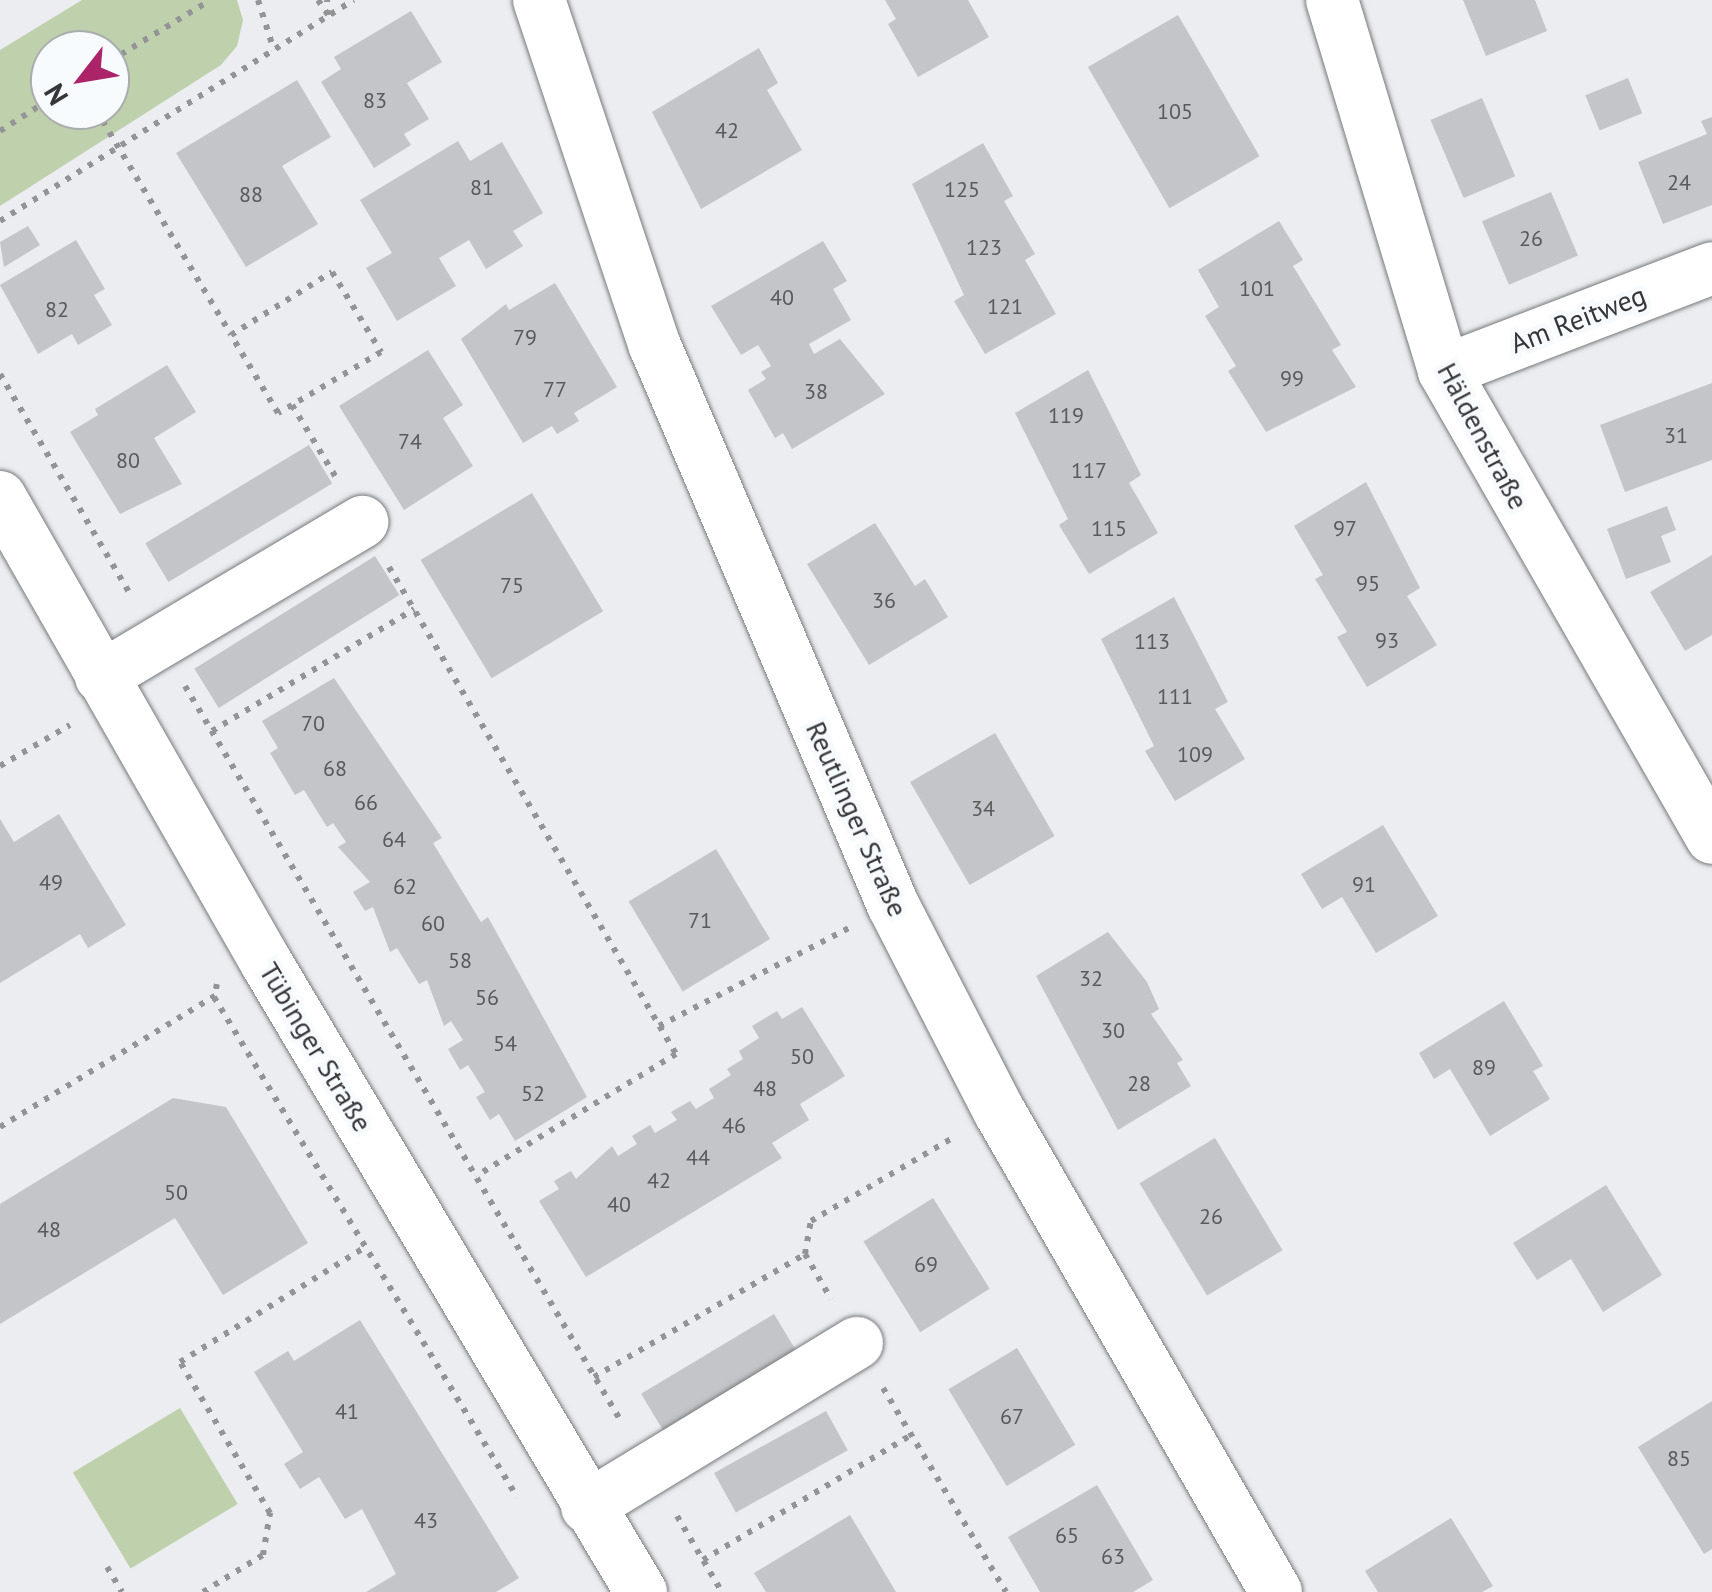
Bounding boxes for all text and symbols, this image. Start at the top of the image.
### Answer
north arrow [30,30,130,130]
text: N [35,77,76,112]
house number: 83 [363,88,387,114]
house number: 105 [1157,99,1193,125]
house number: 42 [715,118,739,144]
house number: 24 [1667,170,1691,196]
house number: 81 [470,175,494,201]
house number: 125 [944,177,980,203]
house number: 88 [239,182,263,208]
house number: 26 [1519,226,1543,252]
house number: 123 [966,235,1002,261]
house number: 101 [1239,276,1275,302]
street label: Am Reitweg [1506,278,1650,360]
house number: 40 [770,285,794,311]
house number: 121 [987,294,1023,320]
house number: 82 [45,297,69,323]
house number: 79 [513,325,537,351]
street label: Häldenstraße [1430,357,1536,515]
house number: 99 [1280,366,1304,392]
house number: 77 [543,377,567,403]
house number: 38 [804,379,828,405]
house number: 119 [1048,403,1084,429]
house number: 31 [1664,423,1688,449]
house number: 74 [398,429,422,455]
house number: 80 [116,448,140,474]
house number: 117 [1071,458,1107,484]
house number: 115 [1091,516,1127,542]
house number: 97 [1333,516,1357,542]
house number: 95 [1356,571,1380,597]
house number: 75 [500,573,524,599]
house number: 36 [872,588,896,614]
house number: 93 [1375,628,1399,654]
house number: 113 [1134,629,1170,655]
house number: 111 [1157,684,1193,710]
house number: 70 [301,711,325,737]
street label: Reutlinger Straße [799,716,915,922]
house number: 109 [1177,742,1213,768]
house number: 68 [323,756,347,782]
house number: 66 [354,790,378,816]
house number: 34 [971,796,995,822]
house number: 64 [382,827,406,853]
house number: 49 [39,870,63,896]
house number: 91 [1352,872,1376,898]
house number: 62 [393,874,417,900]
house number: 71 [688,908,712,934]
house number: 60 [421,911,445,937]
house number: 58 [448,948,472,974]
street label: Tübinger Straße [252,956,380,1138]
house number: 32 [1079,966,1103,992]
house number: 56 [475,985,499,1011]
house number: 30 [1101,1018,1125,1044]
house number: 54 [493,1031,517,1057]
house number: 50 [790,1044,814,1070]
house number: 89 [1472,1055,1496,1081]
house number: 28 [1127,1071,1151,1097]
house number: 48 [753,1076,777,1102]
house number: 52 [521,1081,545,1107]
house number: 46 [722,1113,746,1139]
house number: 44 [686,1145,710,1171]
house number: 42 [647,1168,671,1194]
house number: 50 [164,1180,188,1206]
house number: 40 [607,1192,631,1218]
house number: 26 [1199,1204,1223,1230]
house number: 48 [37,1217,61,1243]
house number: 69 [914,1252,938,1278]
house number: 41 [335,1399,359,1425]
house number: 67 [1000,1404,1024,1430]
house number: 85 [1667,1446,1691,1472]
house number: 43 [414,1508,438,1534]
house number: 65 [1055,1523,1079,1549]
house number: 63 [1101,1544,1125,1570]

